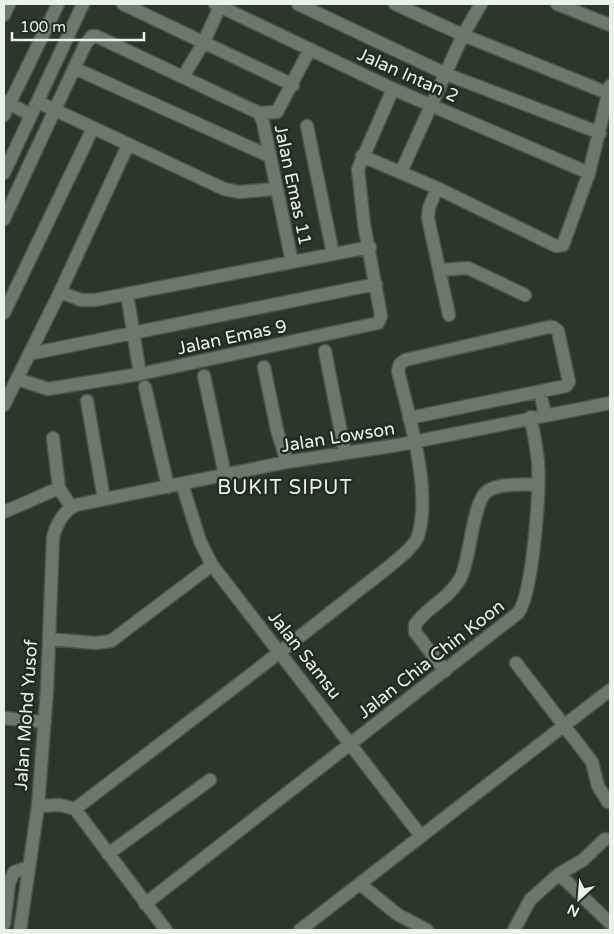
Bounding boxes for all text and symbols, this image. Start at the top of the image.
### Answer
scale bar [12,10,145,42]
text: 100 m [20,18,66,36]
street label: Jalan Intan 2 [354,43,462,107]
street label: Jalan Emas 11 [269,123,317,247]
street label: Jalan Emas 9 [175,315,289,359]
street label: Jalan Lowson [280,417,396,457]
district label: BUKIT SIPUT [217,476,353,500]
street label: Jalan Chia Chin Koon [353,595,509,723]
street label: Jalan Samsu [264,606,346,704]
street label: Jalan Mohd Yusof [10,639,42,791]
north arrow [554,874,604,924]
text: N [565,900,582,920]

